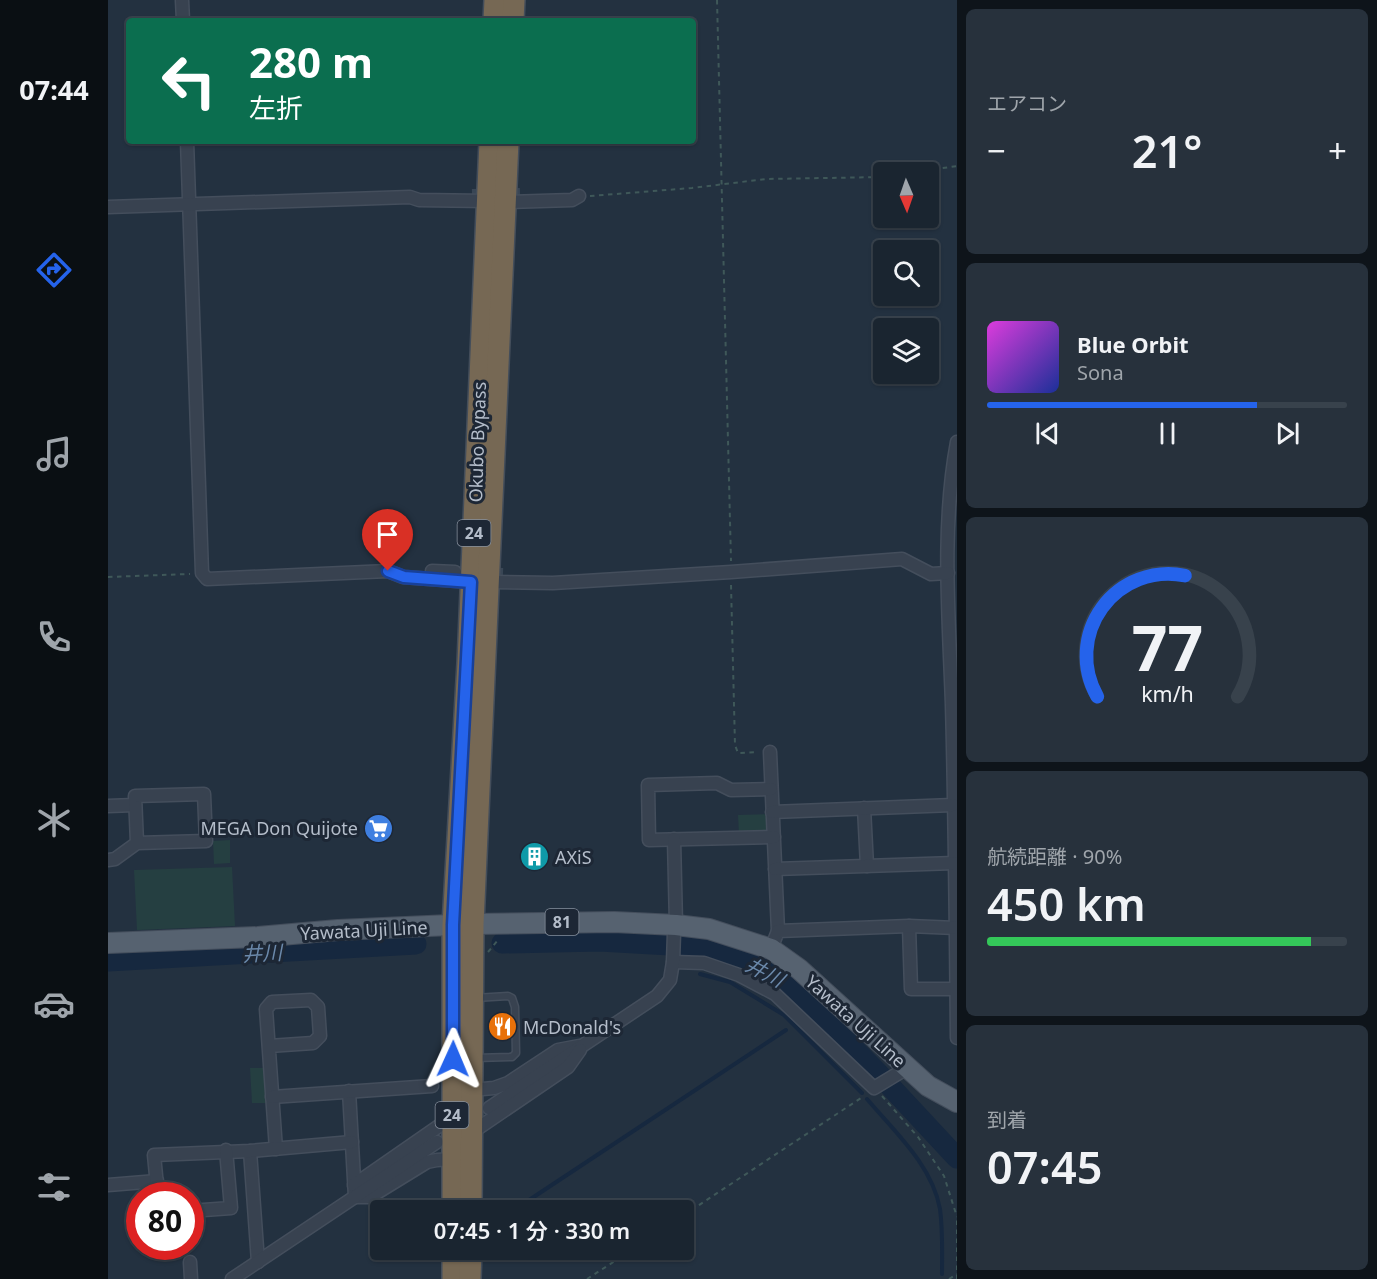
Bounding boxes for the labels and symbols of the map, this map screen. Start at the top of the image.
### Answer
north arrow [873,162,939,228]
street label: Okubo Bypass [463,381,491,503]
pin [362,509,413,571]
road number: 24 [458,520,490,546]
supermarket icon: MEGA Don Quijote [363,812,395,844]
place label: MEGA Don Quijote [201,816,358,840]
building icon: AXiS [518,841,550,873]
place label: AXiS [555,845,592,869]
road number: 81 [546,909,578,935]
street label: Yawata Uji Line [300,915,428,945]
water label: 井川 [241,938,285,968]
water label: 井川 [741,951,791,994]
street label: Yawata Uji Line [801,969,911,1073]
restaurant icon: McDonald's [486,1011,518,1043]
place label: McDonald's [523,1015,621,1039]
position arrow [421,1027,485,1091]
road number: 24 [436,1102,468,1128]
speed limit sign: 80 [126,1182,204,1260]

